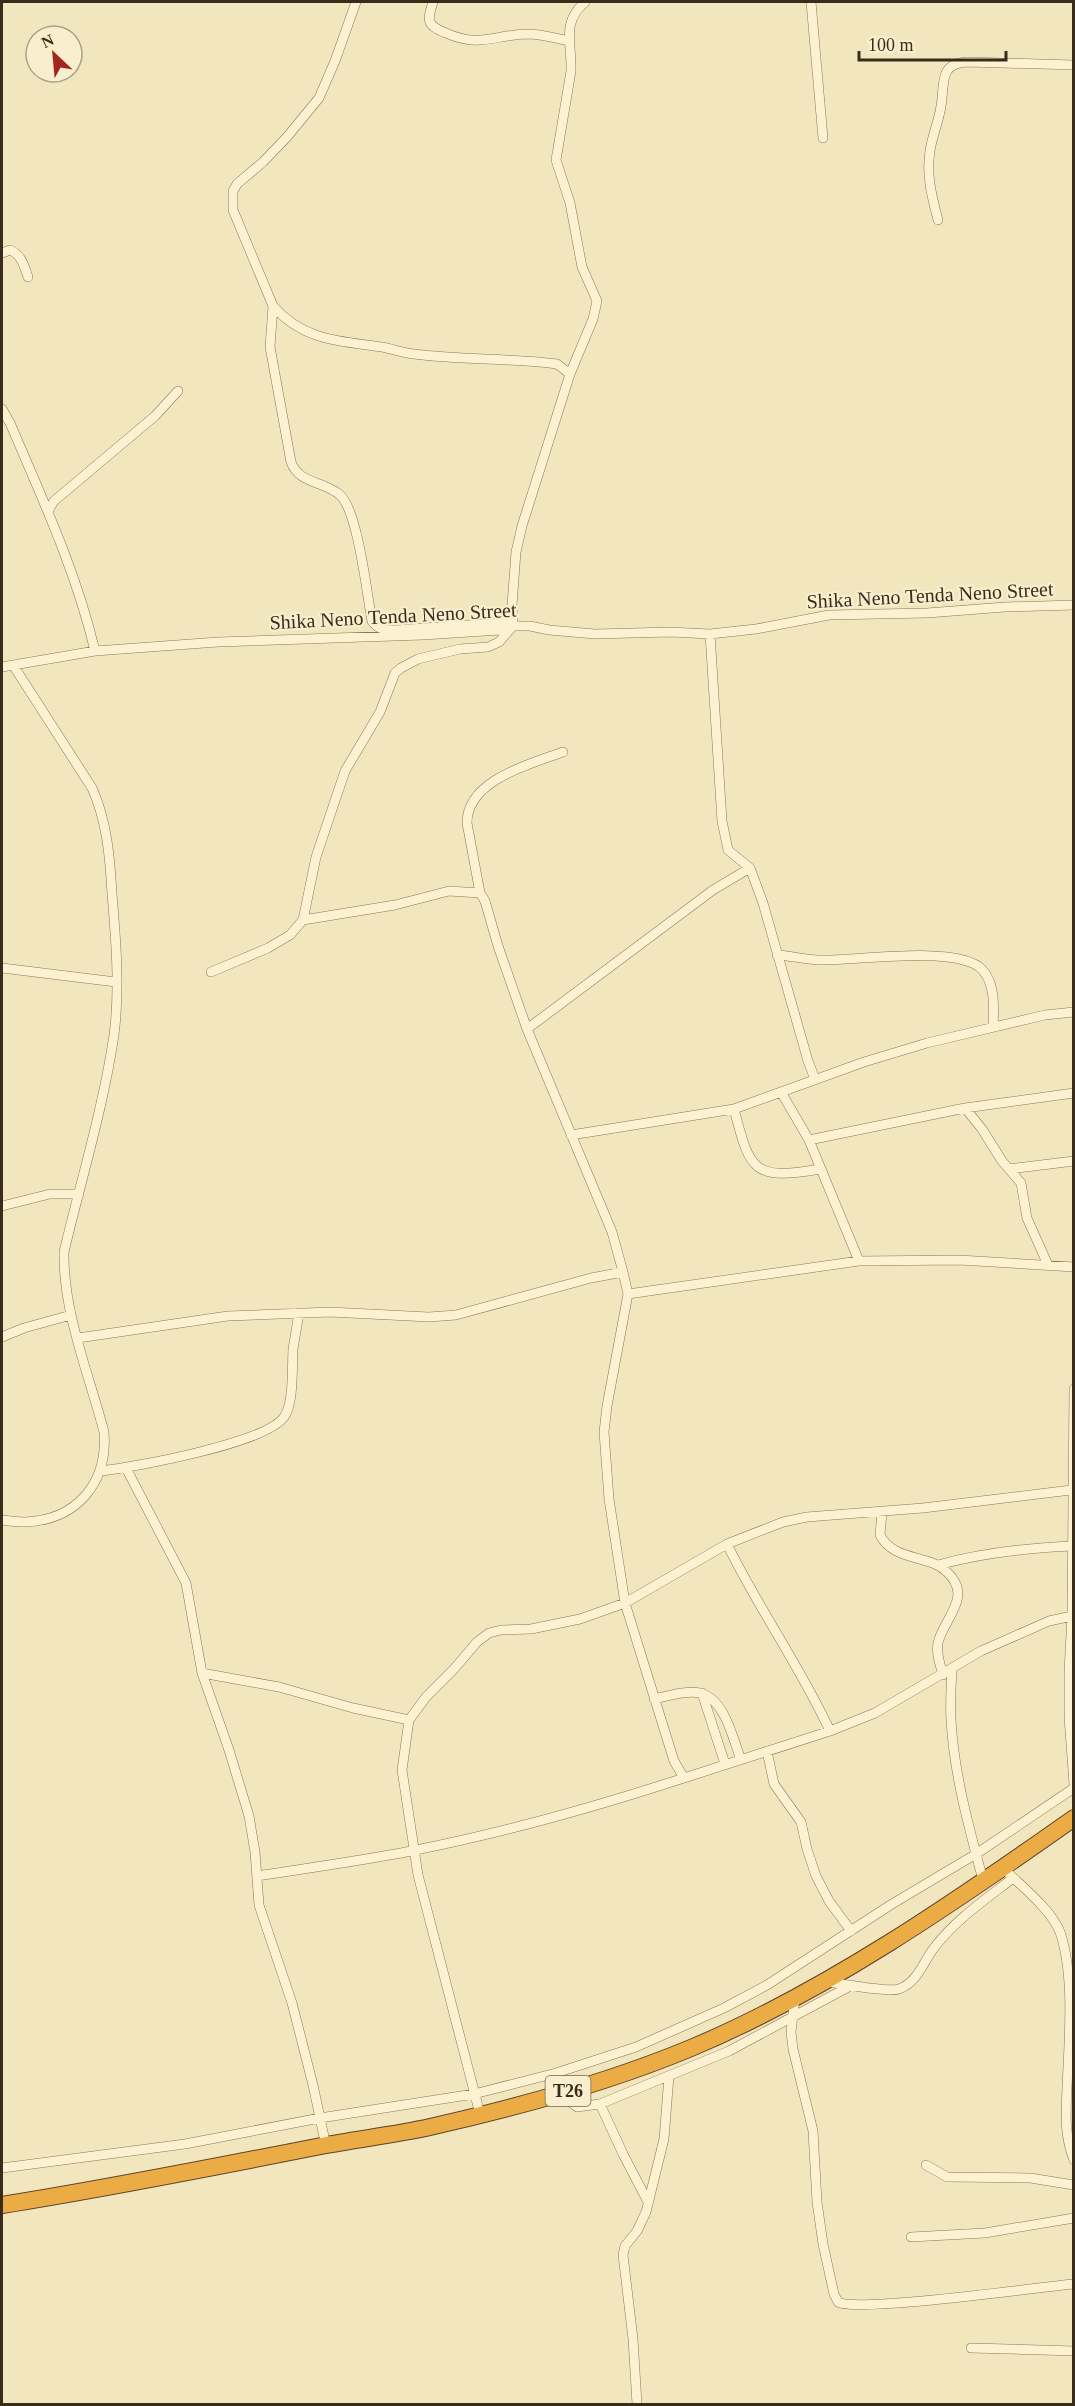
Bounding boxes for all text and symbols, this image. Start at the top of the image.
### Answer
north arrow [24,24,84,84]
scale bar [859,24,1006,62]
text: N [39,31,57,51]
text: 100 m [868,35,914,55]
street label: Shika Neno Tenda Neno Street [806,578,1054,612]
street label: Shika Neno Tenda Neno Street [269,599,517,633]
road number: T26 [546,2076,590,2106]

